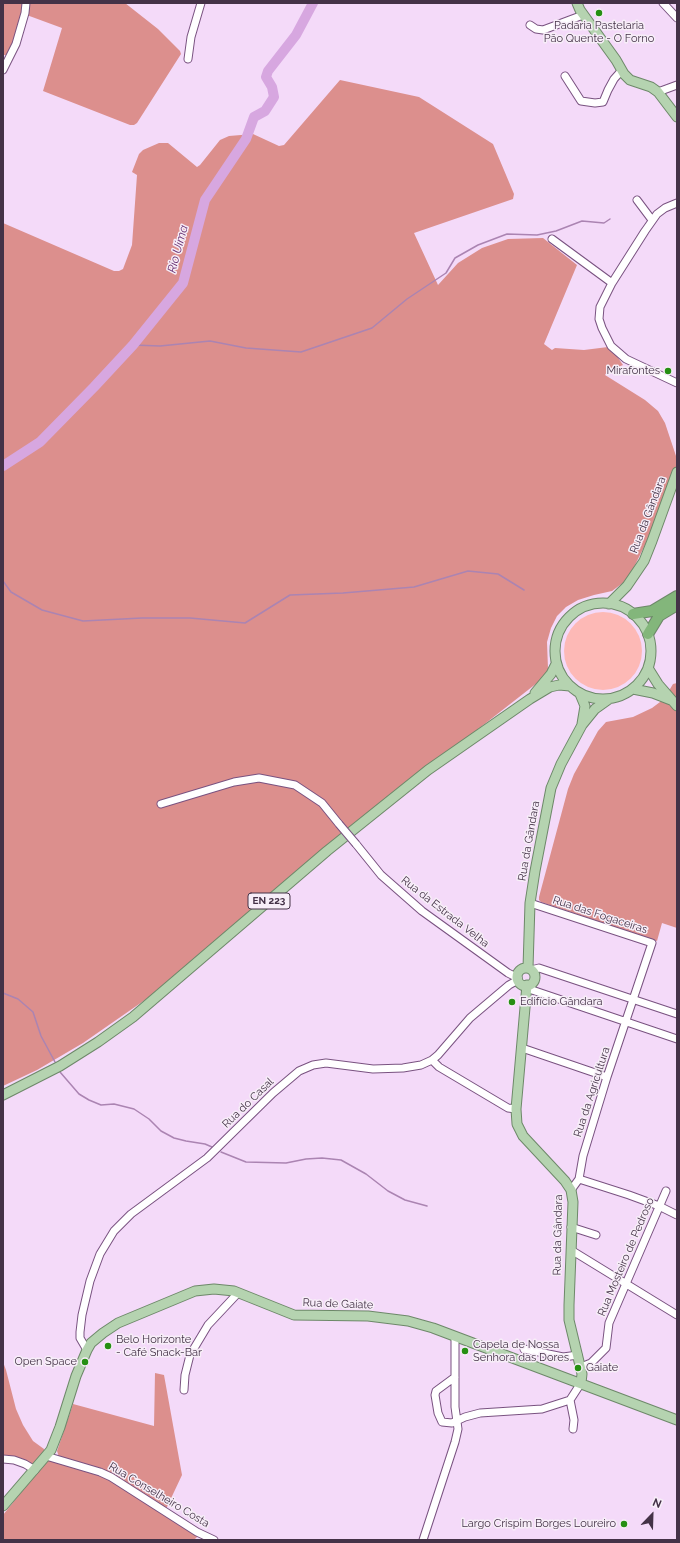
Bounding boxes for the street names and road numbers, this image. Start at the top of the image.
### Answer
street label: Rua da Gândara [627,475,669,555]
street label: Rua da Gândara [515,800,543,882]
street label: Rua da Estrada Velha [398,874,492,950]
road number: EN 223 [248,893,290,909]
street label: Rua das Fogaceiras [551,893,649,937]
street label: Rua da Agricultura [571,1045,613,1139]
street label: Rua do Casal [220,1075,276,1131]
street label: Rua da Gândara [551,1194,565,1276]
street label: Rua Mosteiro de Pedroso [595,1196,657,1318]
street label: Rua de Gaiate [302,1296,374,1312]
street label: Rua Conselheiro Costa [106,1460,212,1530]

